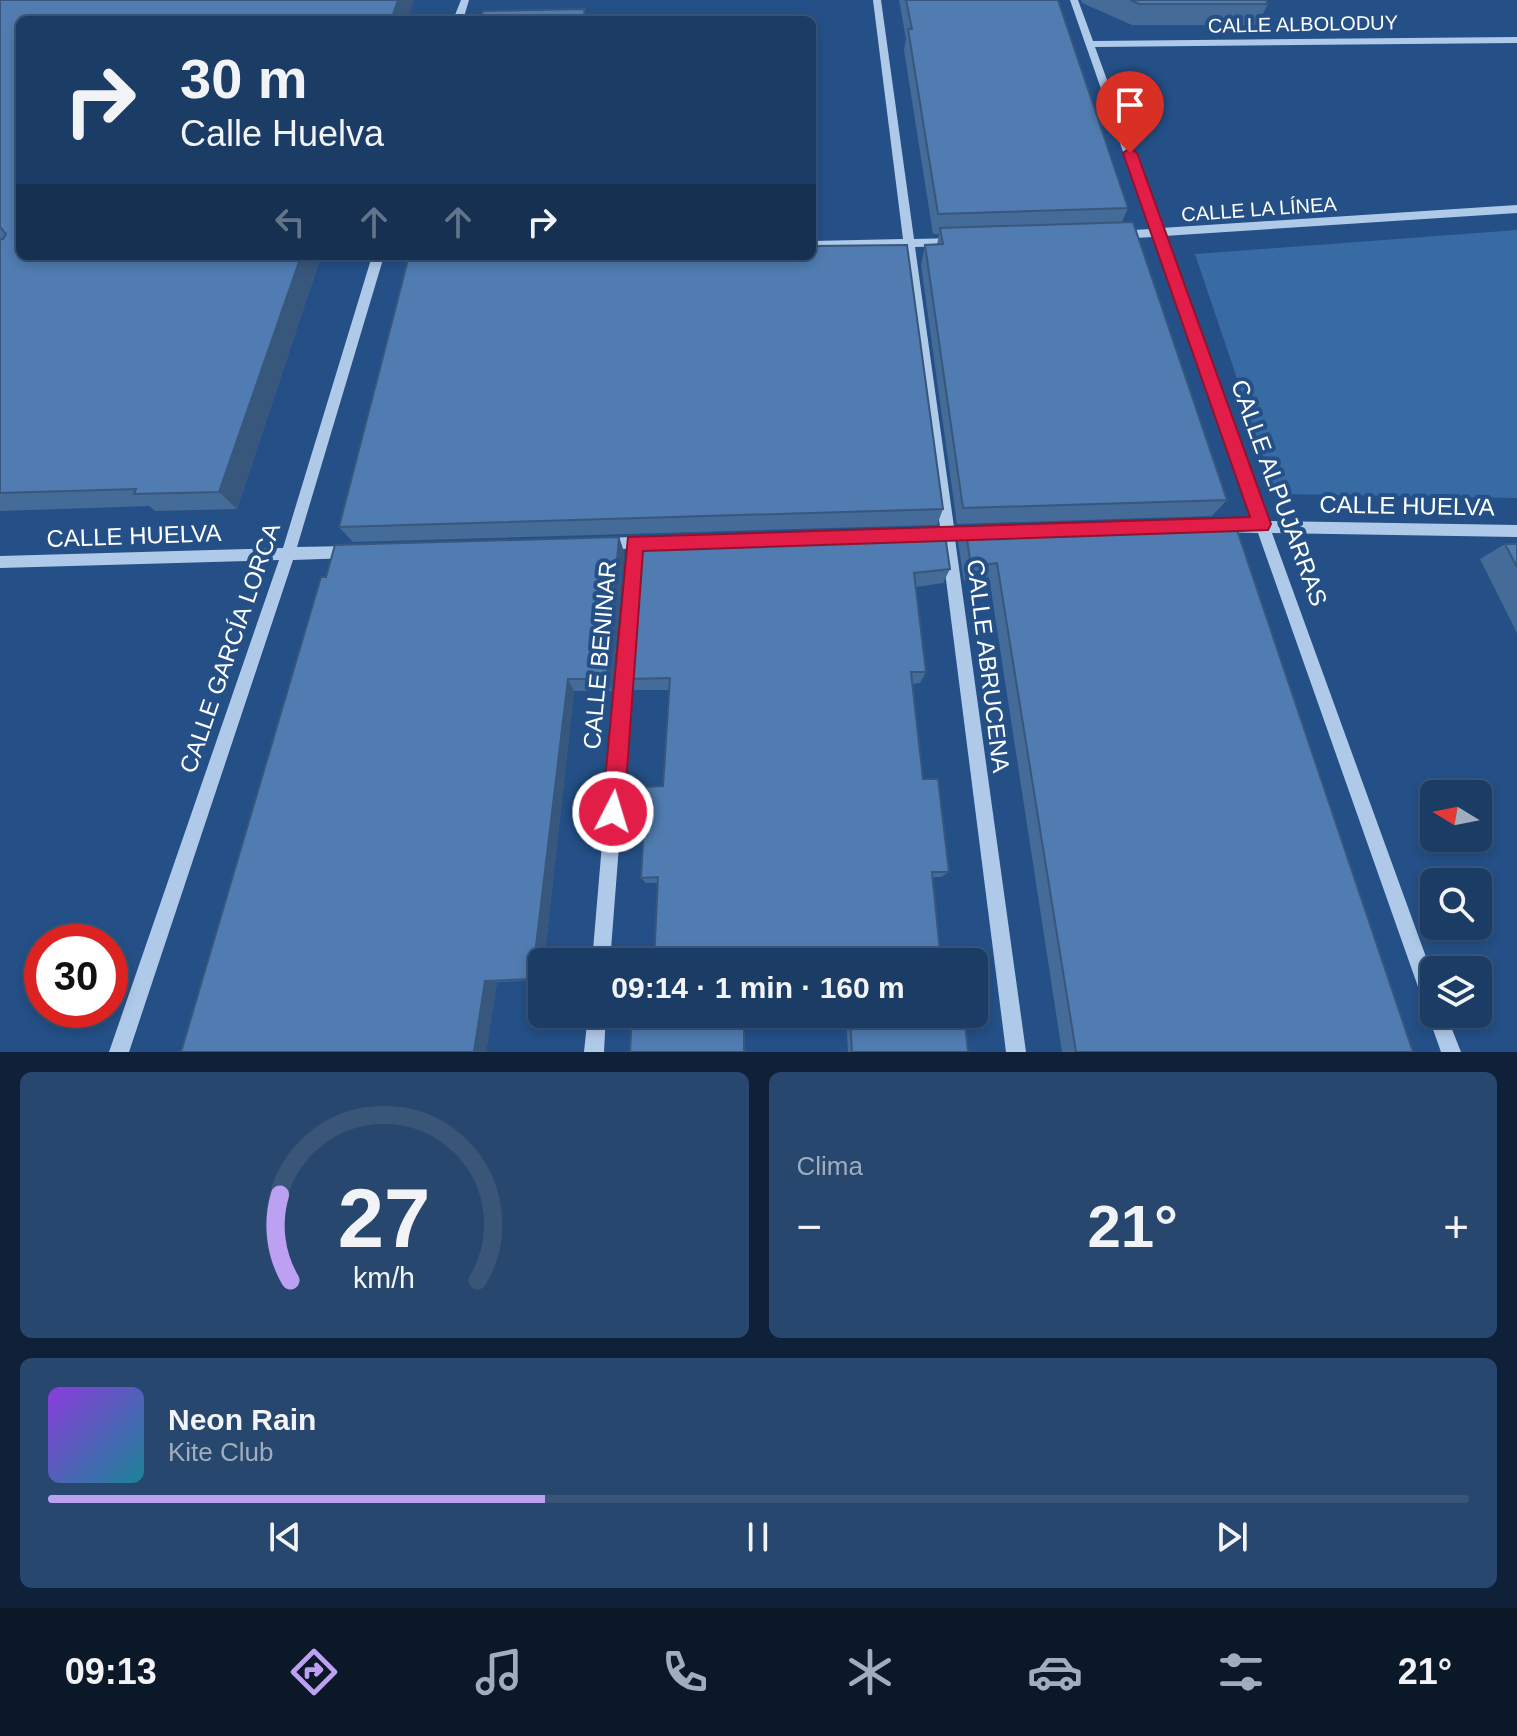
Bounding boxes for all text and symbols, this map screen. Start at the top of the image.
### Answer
street label: CALLE ALBOLODUY [1208,11,1398,37]
text: 30 m [180,47,308,110]
icon: right [48,48,152,152]
pin [1096,71,1164,153]
icon: arrive [1108,83,1152,127]
text: Calle Huelva [180,113,384,154]
street label: CALLE LA LÍNEA [1181,193,1338,225]
icon: left [268,200,312,244]
icon: ahead [352,200,396,244]
icon: ahead [436,200,480,244]
icon: right [520,200,564,244]
street label: CALLE ALPUJARRAS [1226,376,1333,610]
street label: CALLE HUELVA [1319,490,1495,521]
street label: CALLE HUELVA [46,519,222,552]
street label: CALLE GARCÍA LORCA [174,519,285,776]
street label: CALLE ABRUCENA [962,558,1015,774]
street label: CALLE BENINAR [578,559,621,750]
position arrow [571,770,655,854]
north arrow [1420,780,1492,852]
map controls [1420,780,1492,1028]
button: search [1420,868,1492,940]
speed limit sign: 30 [24,924,128,1028]
button: layers [1420,956,1492,1028]
text: 09:14 · 1 min · 160 m [611,971,905,1004]
text: Clima [797,1151,863,1181]
text: 27 [338,1172,431,1265]
text: 21° [1087,1193,1178,1260]
text: − [797,1202,822,1251]
text: + [1443,1202,1469,1251]
text: km/h [353,1262,415,1294]
text: Neon Rain [168,1403,316,1436]
text: Kite Club [168,1437,274,1467]
icon: previous [263,1515,307,1559]
icon: pause [736,1515,780,1559]
icon: next [1210,1515,1254,1559]
icon: directions [286,1644,342,1700]
icon: music [471,1644,527,1700]
icon: phone [657,1644,713,1700]
icon: climate [842,1644,898,1700]
icon: car [1027,1644,1083,1700]
icon: filters [1213,1644,1269,1700]
text: 09:13 [65,1651,157,1692]
text: 21° [1398,1651,1452,1692]

